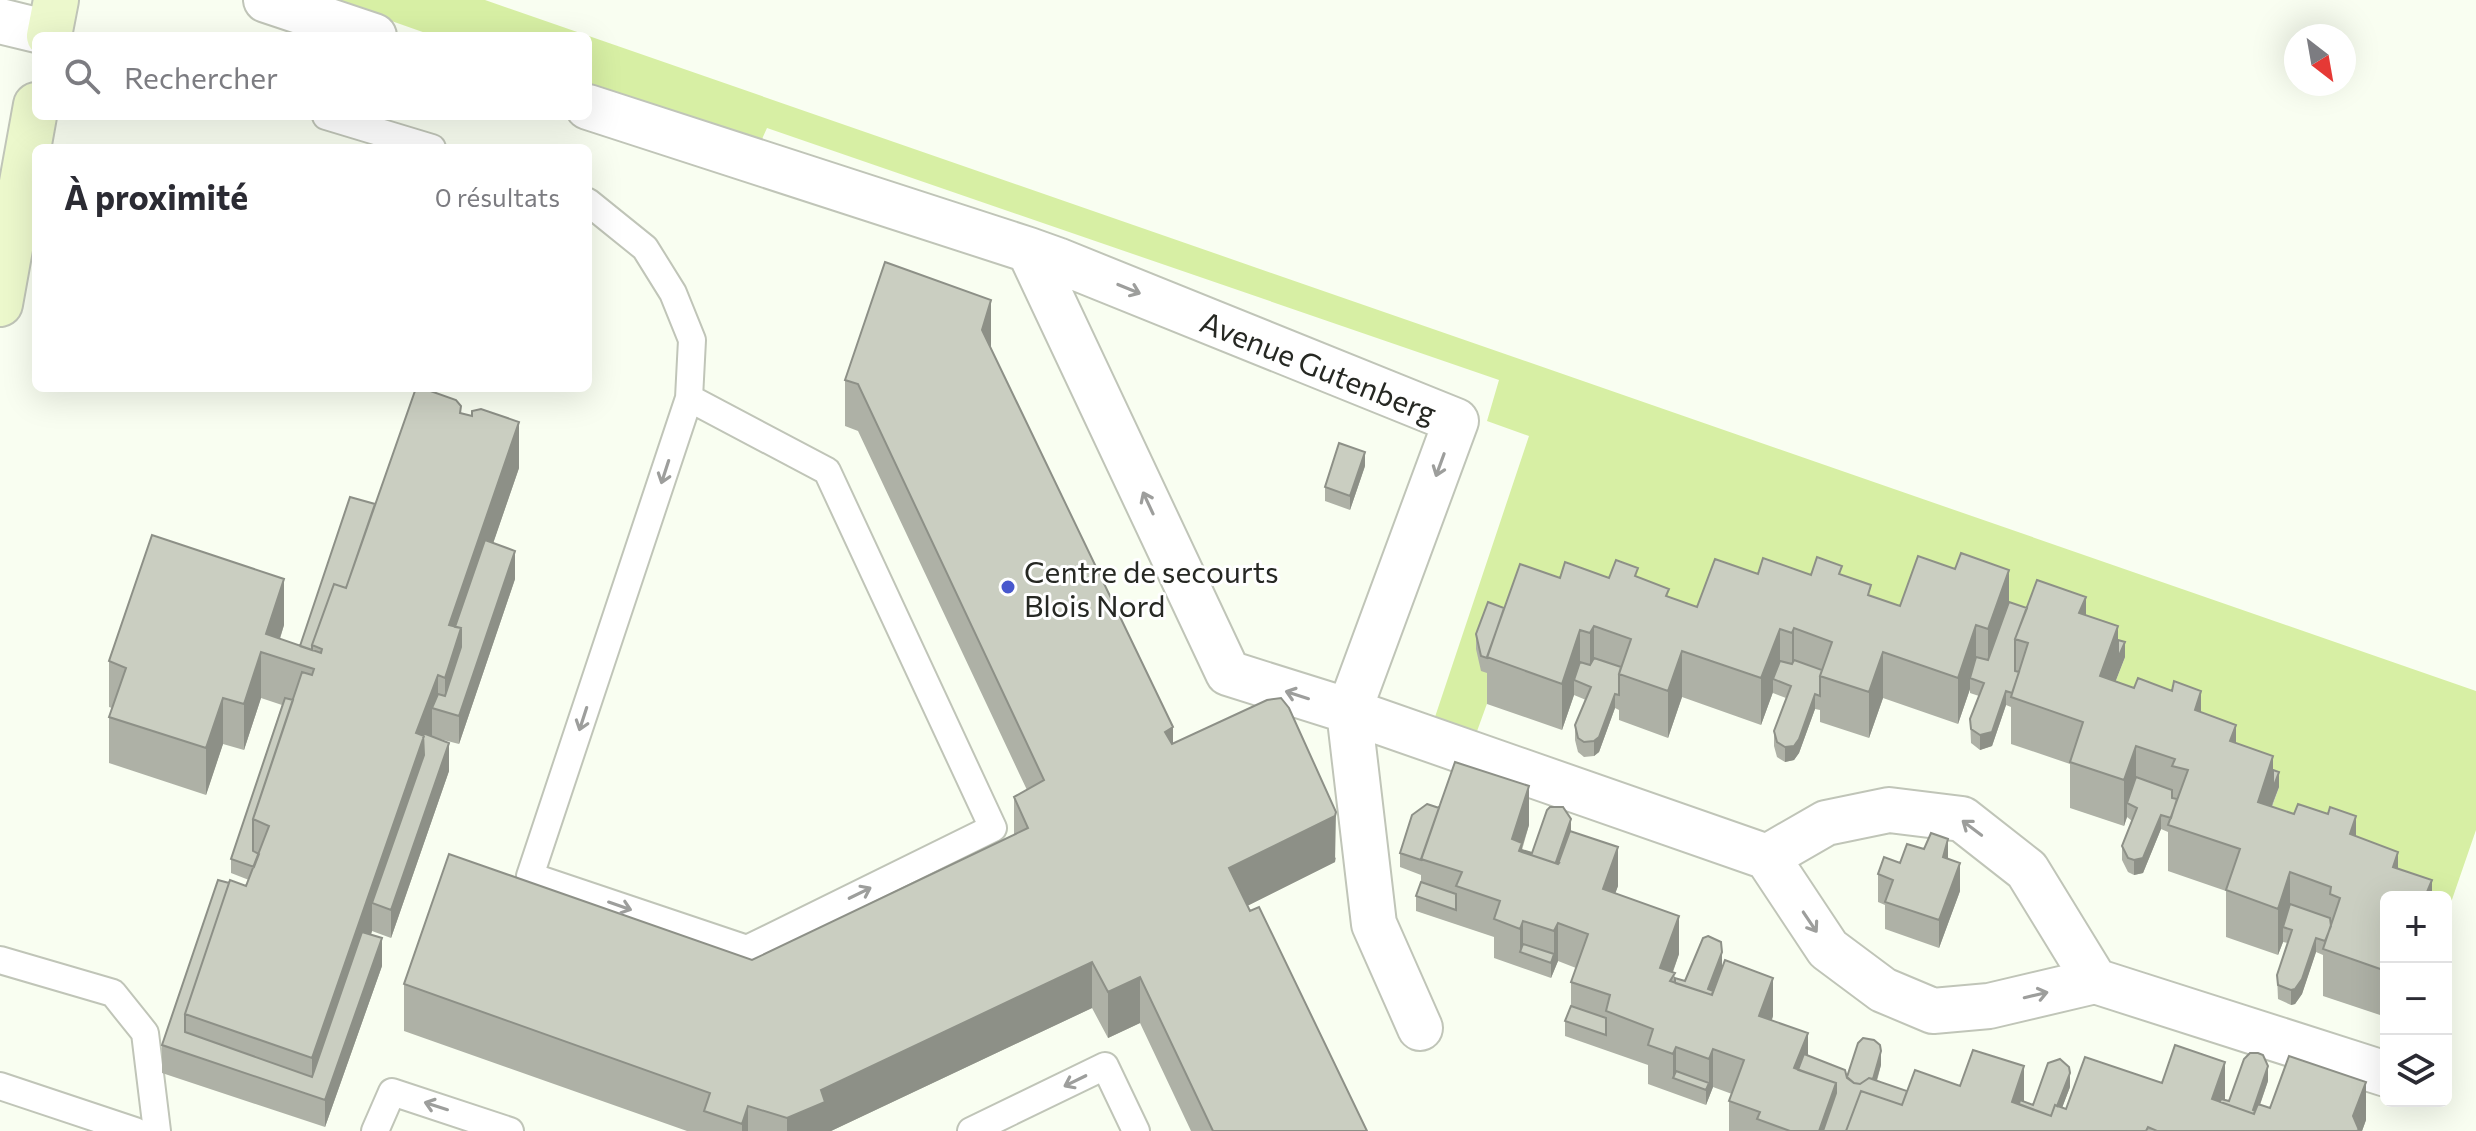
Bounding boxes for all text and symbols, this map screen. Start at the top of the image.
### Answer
north arrow [2284,24,2356,96]
search box [32,32,592,120]
icon: search [60,54,104,98]
text: Rechercher [124,58,278,95]
text: À proximité [64,175,248,217]
text: 0 résultats [435,181,560,212]
one-way arrow [1116,283,1141,297]
street label: Avenue Gutenberg [1196,302,1442,430]
one-way arrow [1432,452,1446,477]
one-way arrow [656,459,671,484]
one-way arrow [1140,491,1155,515]
place label: Centre de secourts Blois Nord [1024,552,1279,623]
marker: Centre de secourts Blois Nord [999,578,1017,596]
one-way arrow [1285,686,1310,701]
one-way arrow [574,706,589,731]
one-way arrow [1962,819,1984,836]
one-way arrow [848,885,872,900]
map controls [2380,891,2452,1107]
button: + [2380,891,2452,963]
one-way arrow [607,899,632,914]
one-way arrow [1802,911,1819,933]
button: − [2380,963,2452,1035]
one-way arrow [2023,986,2049,1001]
button: layers [2380,1035,2452,1107]
one-way arrow [1063,1074,1087,1089]
one-way arrow [423,1098,448,1113]

